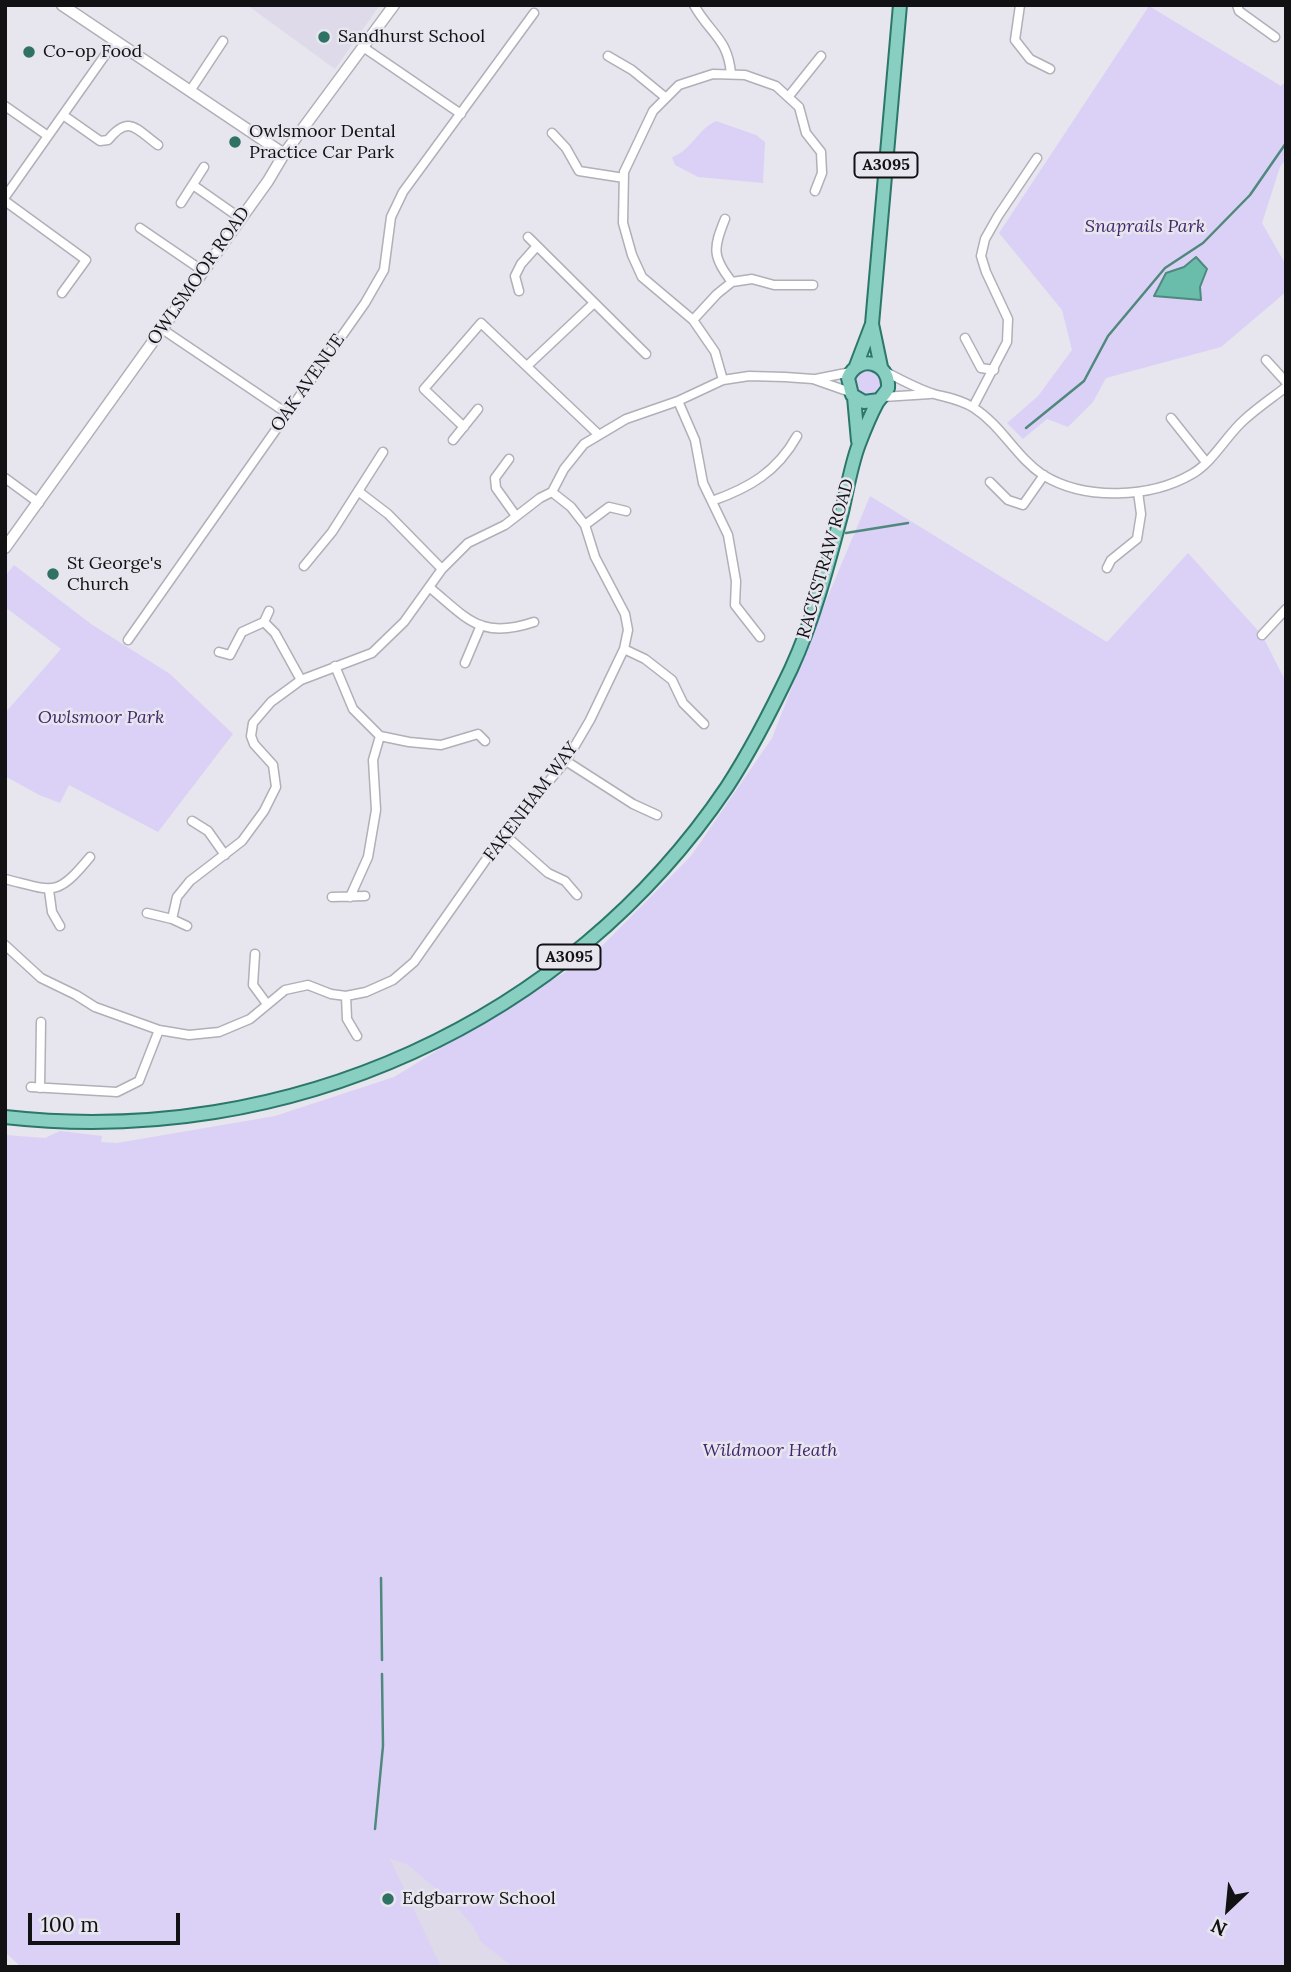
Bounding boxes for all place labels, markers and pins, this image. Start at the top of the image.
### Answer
place label: Sandhurst School [338,26,485,48]
marker: Sandhurst School [316,29,332,45]
place label: Co-op Food [43,41,142,63]
marker: Co-op Food [21,44,37,60]
place label: Owlsmoor Dental Practice Car Park [249,121,396,164]
marker: Owlsmoor Dental Practice Car Park [227,134,243,150]
place label: St George's Church [67,553,162,596]
marker: St George's Church [45,566,61,582]
place label: Edgbarrow School [402,1888,556,1910]
marker: Edgbarrow School [380,1891,396,1907]

